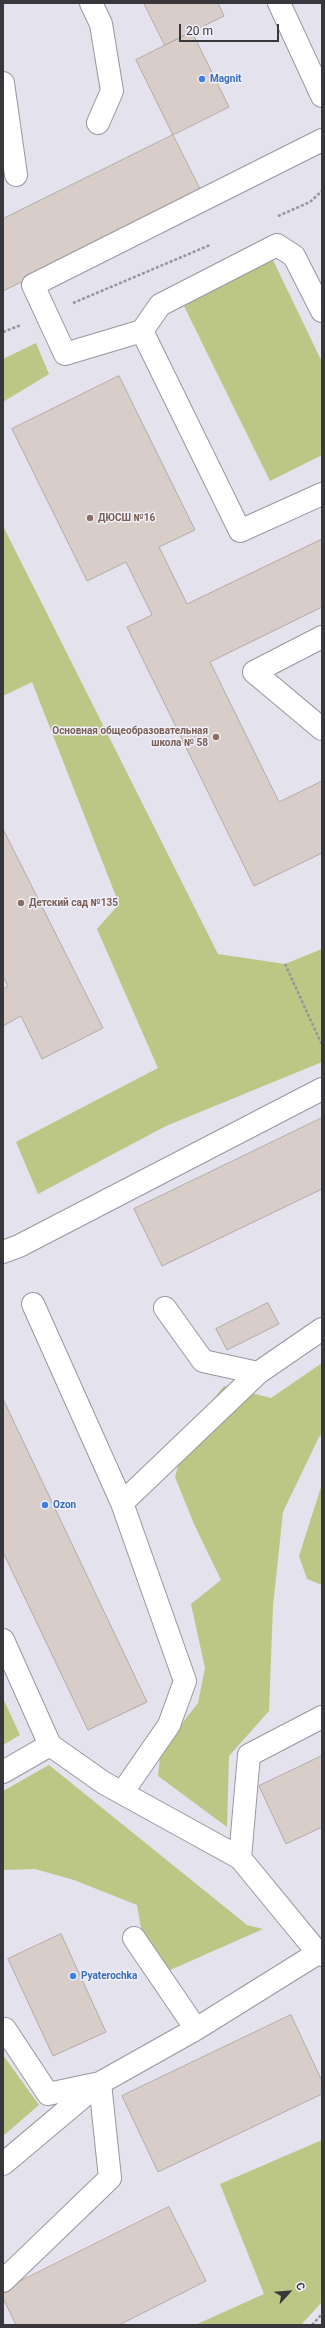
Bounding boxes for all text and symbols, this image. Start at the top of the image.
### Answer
scale bar [181,16,281,42]
text: 20 m [186,24,213,38]
place label: Magnit [210,73,241,85]
marker: Magnit [197,74,207,84]
place label: ДЮСШ №16 [98,512,155,524]
marker: ДЮСШ №16 [85,513,95,523]
place label: Основная общеобразовательная школа № 58 [52,725,208,748]
marker: Основная общеобразовательная школа № 58 [211,732,221,742]
place label: Детский сад №135 [29,897,118,909]
marker: Детский сад №135 [16,898,26,908]
place label: Ozon [53,1499,76,1511]
marker: Ozon [40,1500,50,1510]
place label: Pyaterochka [81,1970,137,1982]
marker: Pyaterochka [68,1971,78,1981]
north arrow [269,2272,309,2312]
text: С [293,2280,308,2293]

